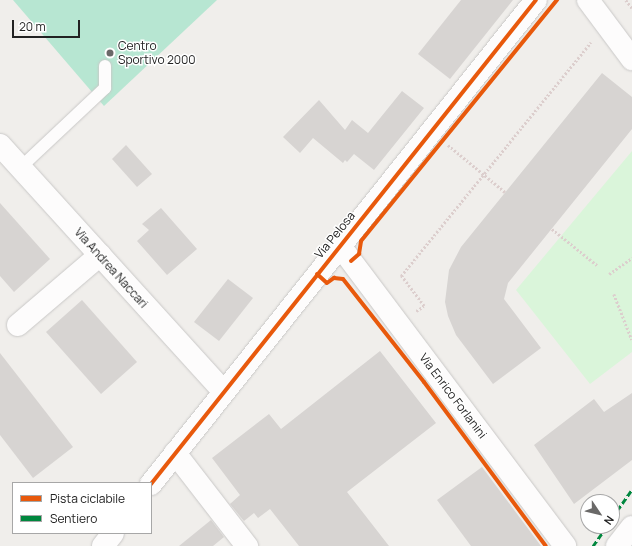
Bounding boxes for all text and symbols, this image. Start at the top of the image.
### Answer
scale bar [14,12,82,38]
text: 20 m [19,18,46,35]
place label: Centro Sportivo 2000 [118,39,196,67]
marker: Centro Sportivo 2000 [105,48,115,58]
street label: Via Pelosa [312,209,358,261]
street label: Via Andrea Naccari [71,225,151,311]
street label: Via Enrico Forlanini [416,351,490,441]
legend [12,482,152,534]
text: Pista ciclabile [50,490,125,507]
north arrow [580,494,620,534]
text: Sentiero [50,510,97,527]
text: N [601,513,618,528]

